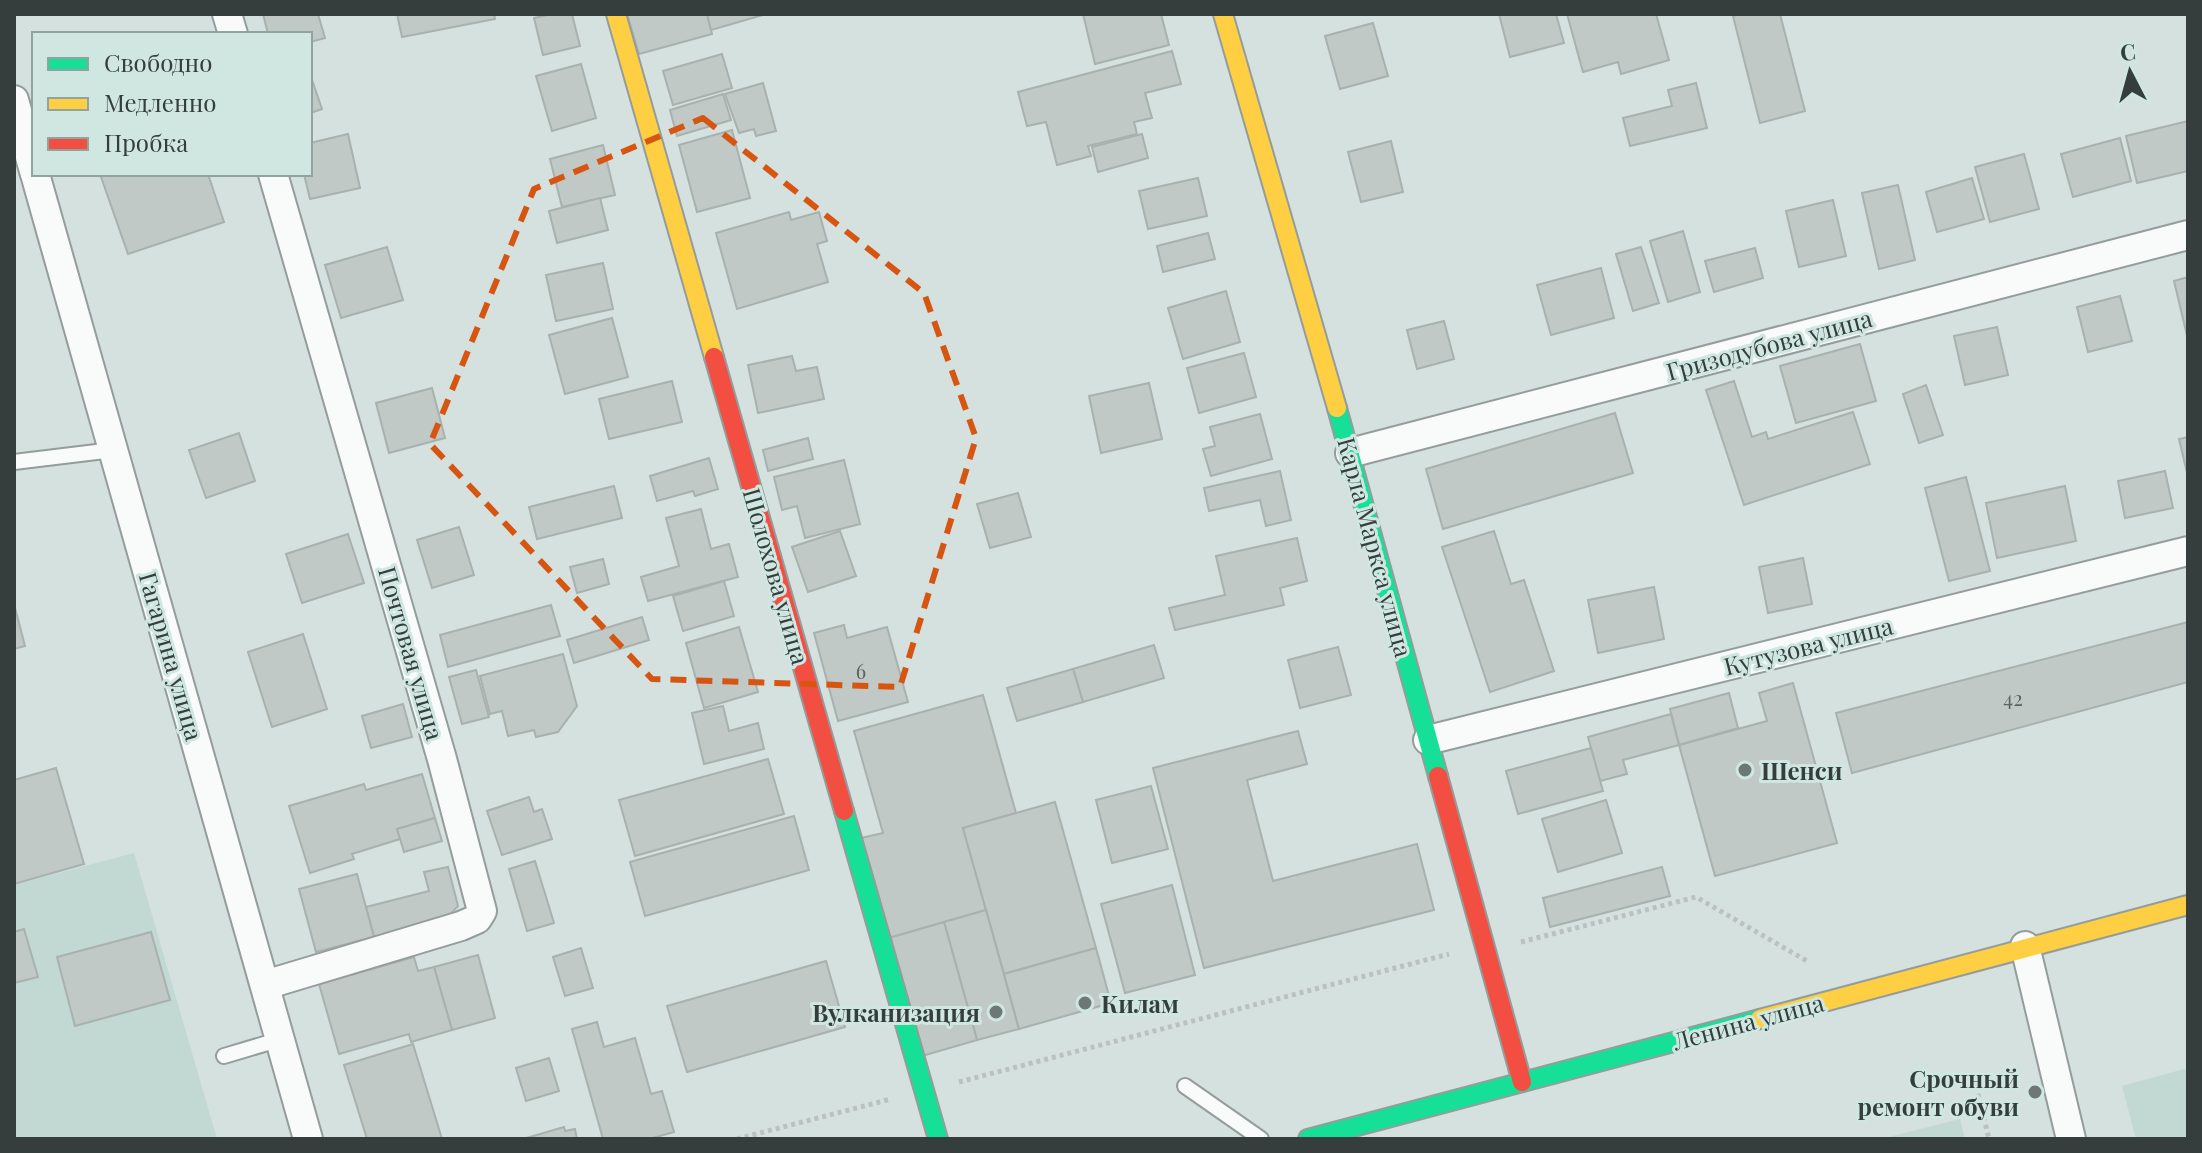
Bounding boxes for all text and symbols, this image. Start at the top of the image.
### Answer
legend [32,32,312,176]
north arrow [2090,32,2170,112]
text: С [2119,35,2137,67]
text: Свободно [104,46,212,78]
text: Медленно [104,86,217,118]
text: Пробка [104,126,188,158]
street label: Гризодубова улица [1663,301,1875,387]
street label: Карла Маркса улица [1331,434,1421,661]
street label: Шолохова улица [737,484,817,668]
street label: Почтовая улица [372,563,452,743]
street label: Гагарина улица [133,568,211,744]
street label: Кутузова улица [1720,609,1896,681]
house number: 6 [856,657,866,684]
house number: 42 [2003,684,2023,711]
place label: Шенси [1761,754,1843,786]
marker: Шенси [1736,761,1754,779]
street label: Ленина улица [1668,985,1827,1057]
place label: Килам [1101,987,1179,1019]
marker: Килам [1076,994,1094,1012]
place label: Вулканизация [812,996,980,1028]
marker: Вулканизация [987,1003,1005,1021]
place label: Срочный ремонт обуви [1858,1062,2019,1122]
marker: Срочный ремонт обуви [2026,1083,2044,1101]

